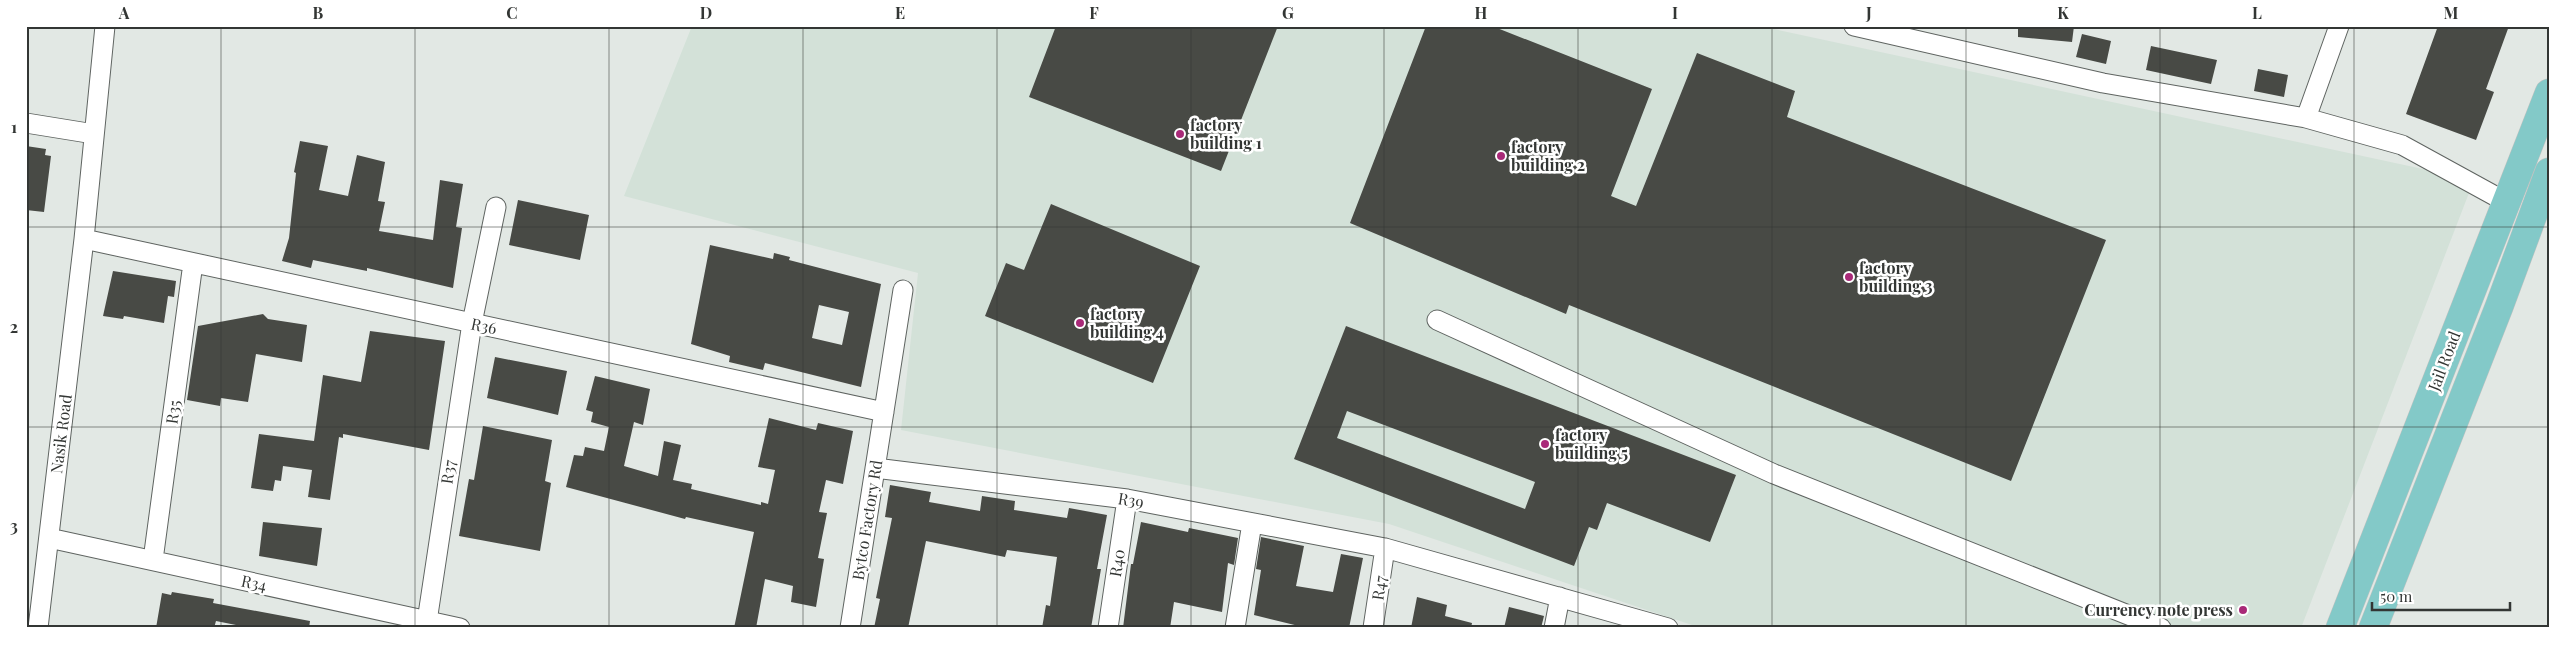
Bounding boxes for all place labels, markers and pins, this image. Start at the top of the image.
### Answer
place label: factory building 1 [1190,114,1262,153]
marker: factory building 1 [1174,128,1186,140]
place label: factory building 2 [1511,136,1585,175]
marker: factory building 2 [1495,150,1507,162]
place label: factory building 3 [1859,257,1933,296]
marker: factory building 3 [1843,271,1855,283]
place label: factory building 4 [1090,303,1164,342]
marker: factory building 4 [1074,317,1086,329]
place label: factory building 5 [1555,424,1628,463]
marker: factory building 5 [1539,438,1551,450]
place label: Currency note press [2084,599,2233,620]
marker: Currency note press [2237,604,2249,616]

